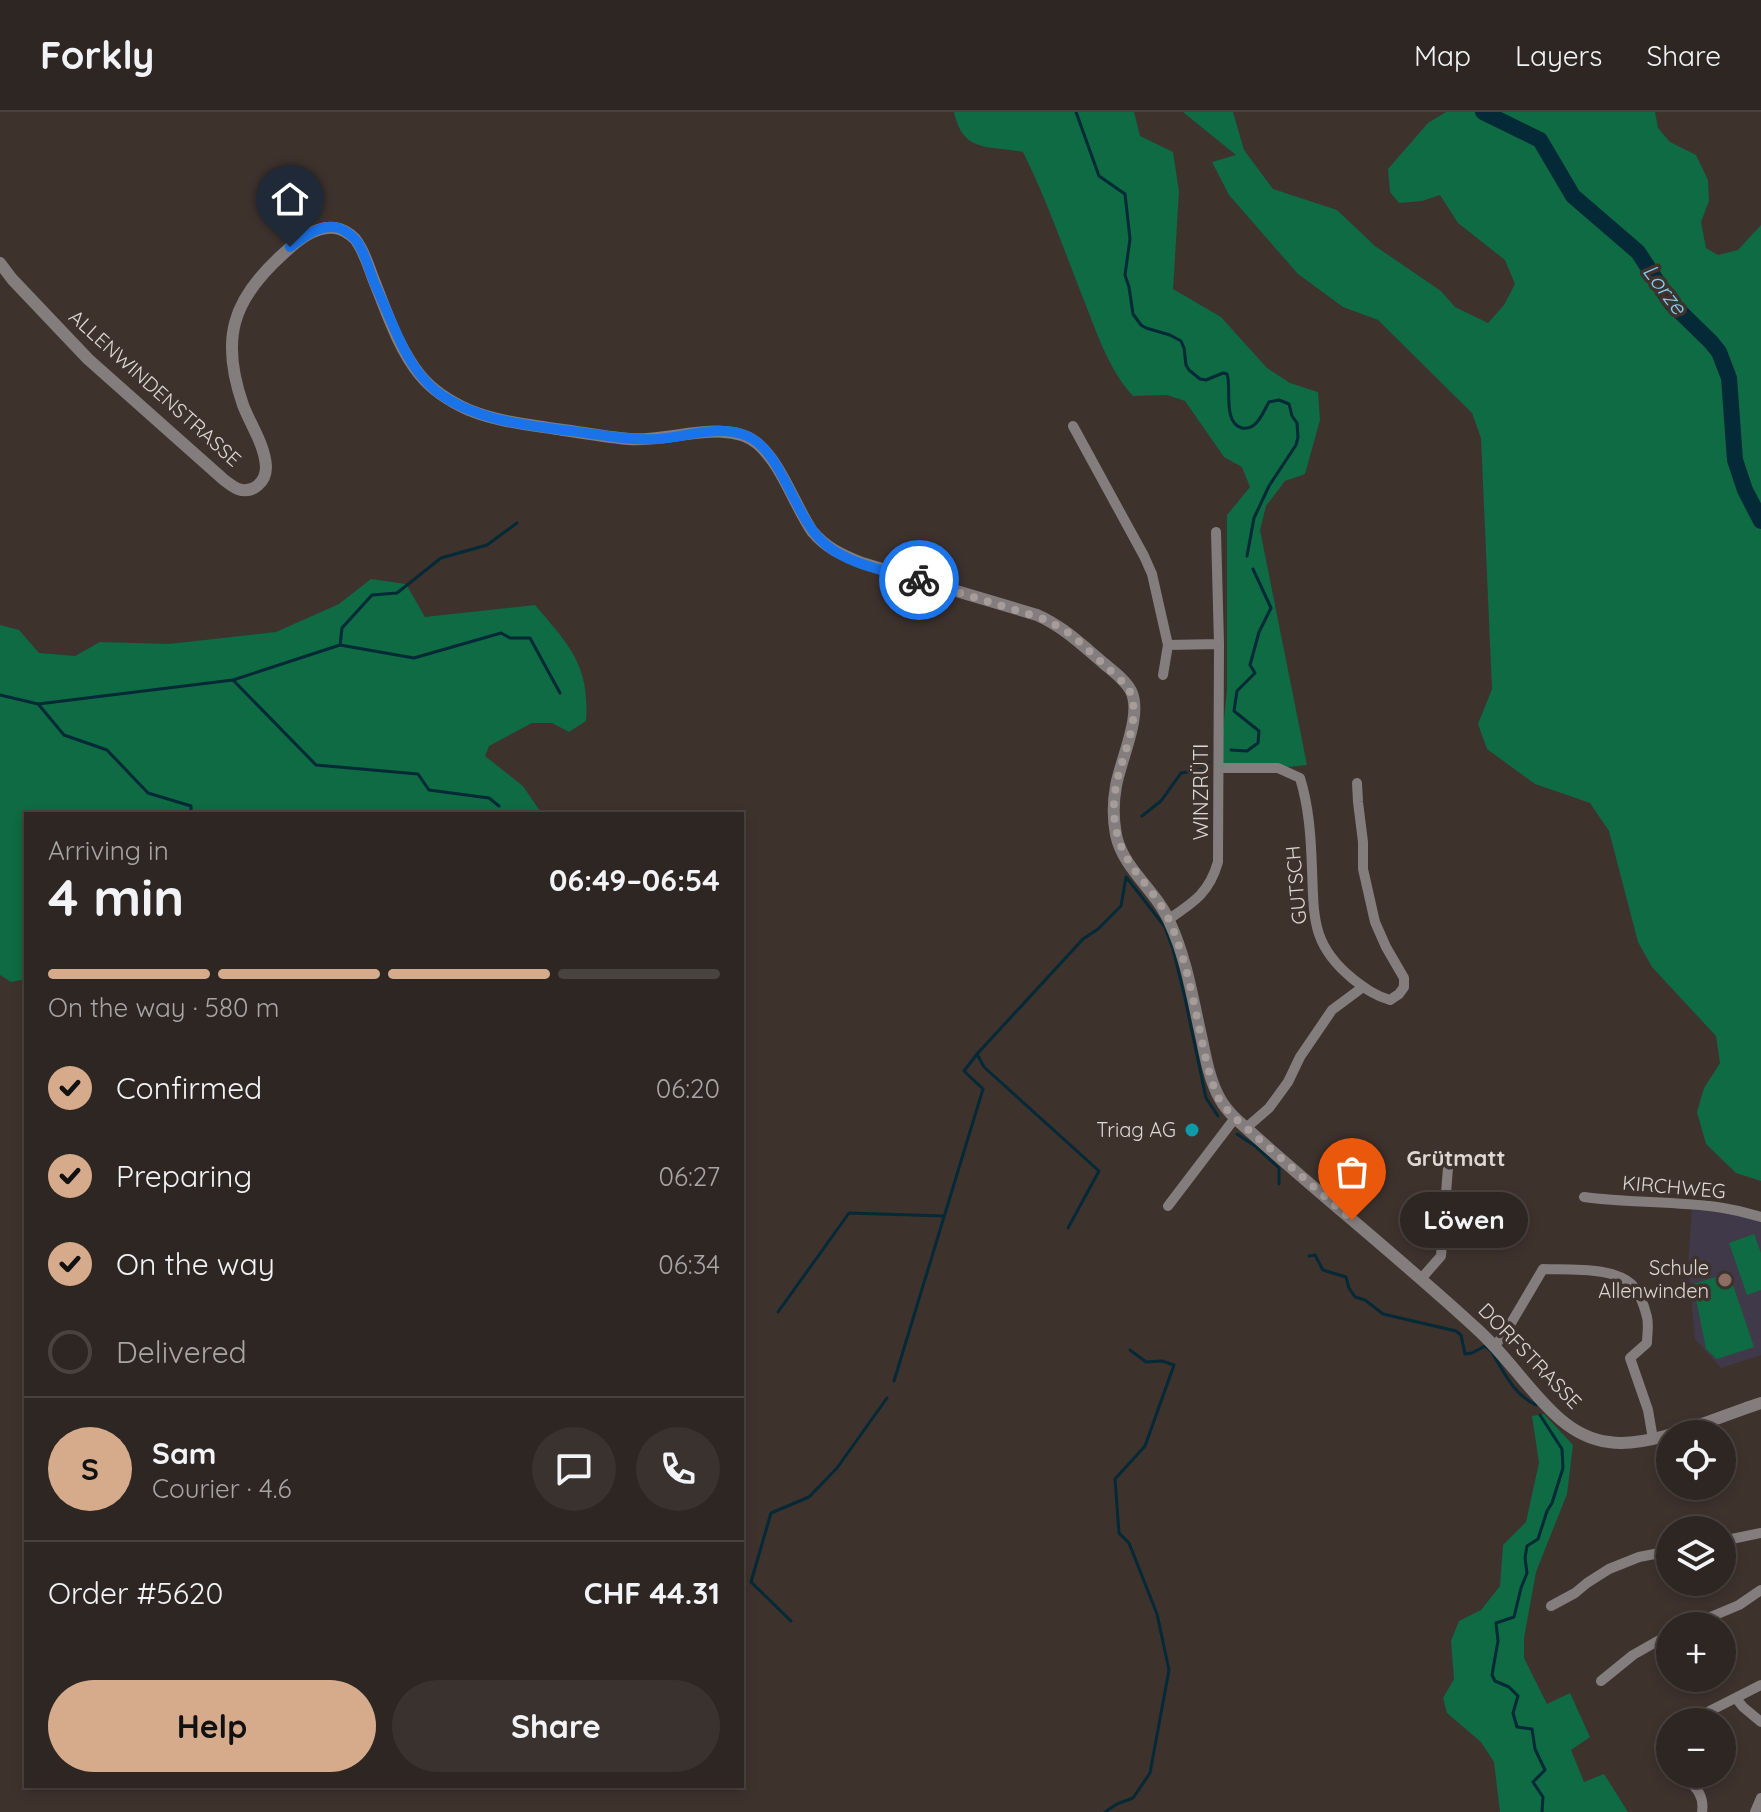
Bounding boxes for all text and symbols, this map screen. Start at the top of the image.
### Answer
text: Forkly [40,31,154,79]
text: Map [1414,38,1471,73]
text: Layers [1515,38,1602,73]
text: Share [1646,38,1721,73]
pin [256,165,324,247]
icon: home [268,177,312,221]
water label: Lorze [1637,258,1694,321]
street label: ALLENWINDENSTRASSE [64,304,246,471]
courier [879,540,959,620]
icon: bike [897,558,941,602]
street label: WINZRÜTI [1188,744,1213,840]
text: Arriving in [48,834,169,867]
street label: GUTSCH [1280,845,1311,925]
text: 06:49–06:54 [549,861,720,899]
text: 4 min [48,864,184,929]
text: On the way · 580 m [48,991,279,1024]
icon: check [48,1066,92,1110]
text: Confirmed [116,1069,262,1107]
text: 06:20 [656,1072,720,1105]
place label: Triag AG [1096,1117,1176,1142]
marker: Triag AG [1183,1121,1201,1139]
pin [1318,1138,1386,1220]
district label: Grütmatt [1407,1144,1505,1172]
icon: bag [1330,1150,1374,1194]
icon: check [48,1154,92,1198]
text: Preparing [116,1157,252,1195]
text: 06:27 [658,1160,720,1193]
street label: KIRCHWEG [1621,1170,1727,1203]
callout: Löwen [1400,1192,1528,1248]
text: Löwen [1423,1203,1505,1236]
icon: check [48,1242,92,1286]
text: On the way [116,1245,275,1283]
text: 06:34 [658,1248,720,1281]
place label: Schule Allenwinden [1598,1255,1709,1303]
marker: Schule Allenwinden [1716,1271,1734,1289]
street label: DORFSTRASSE [1473,1297,1587,1414]
text: Delivered [116,1333,247,1371]
map controls [1656,1420,1736,1788]
button: locate [1656,1420,1736,1500]
button: chat [532,1427,616,1511]
button: phone [636,1427,720,1511]
text: Sam [152,1434,216,1472]
text: S [81,1450,99,1488]
text: Courier · 4.6 [152,1472,291,1505]
button: layers [1656,1516,1736,1596]
text: Order #5620 [48,1574,223,1612]
text: CHF 44.31 [584,1574,720,1612]
button: + [1656,1612,1736,1692]
button: Help [48,1680,376,1772]
button: Share [392,1680,720,1772]
button: − [1656,1708,1736,1788]

